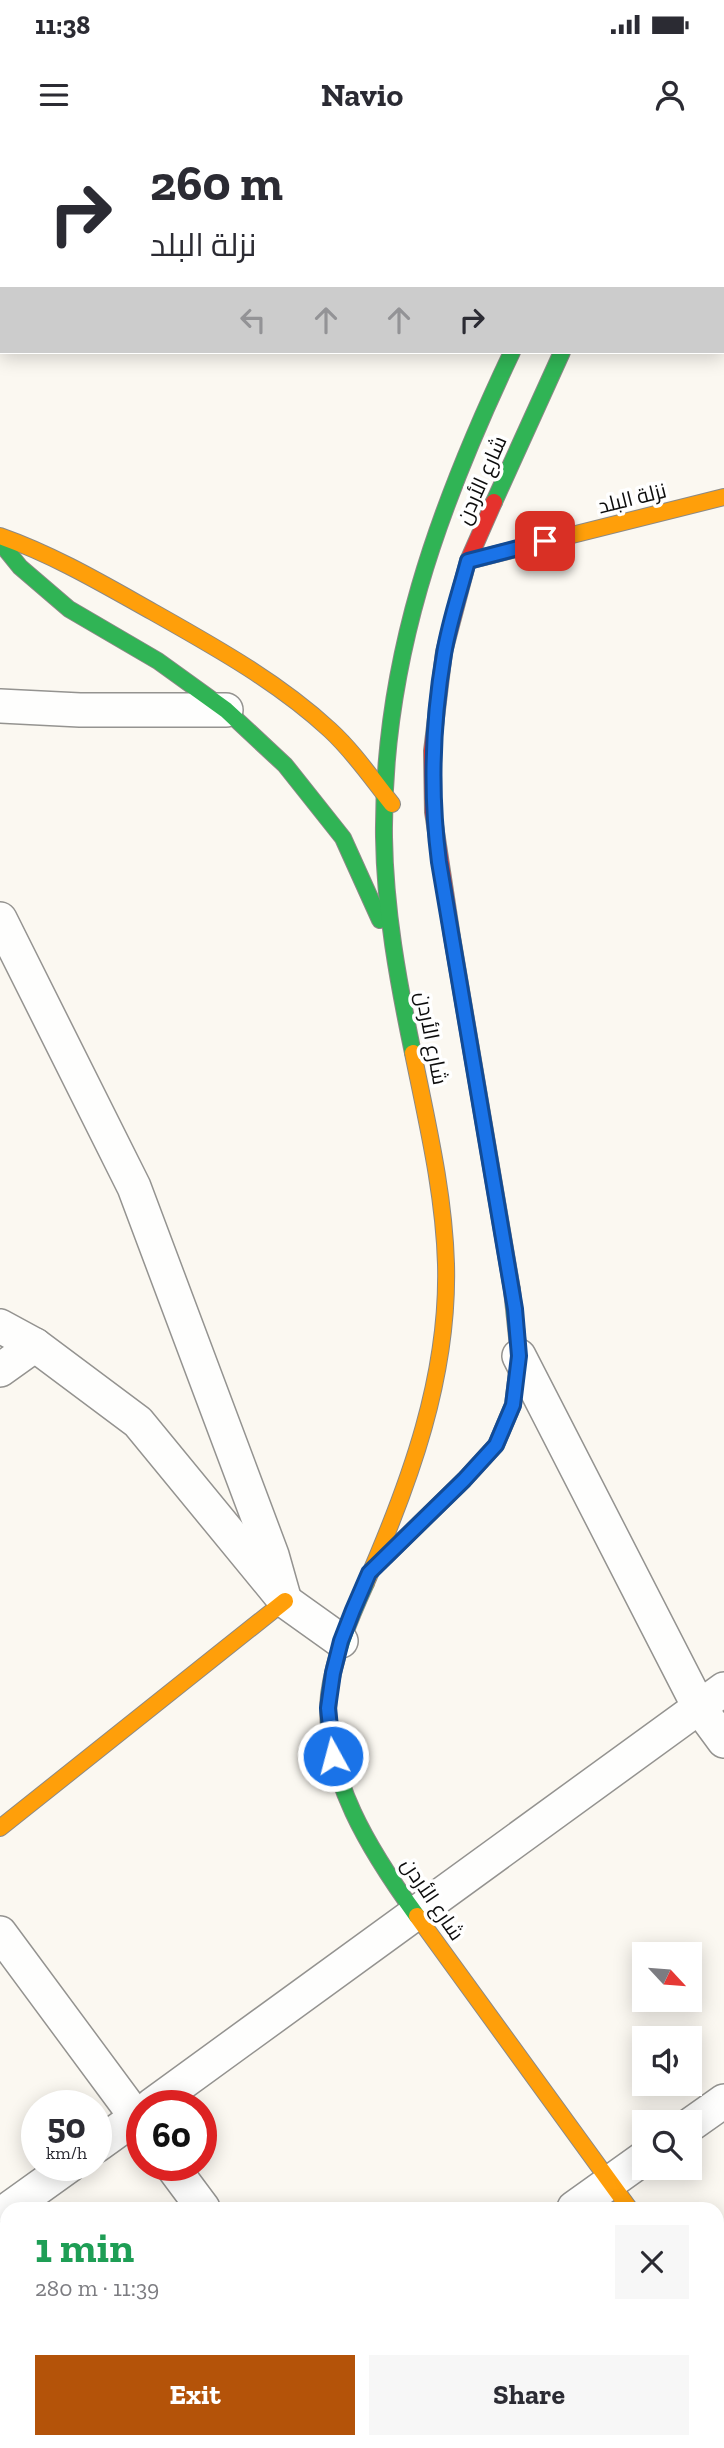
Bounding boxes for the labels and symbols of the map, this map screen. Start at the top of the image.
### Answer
street label: شارع الأردن [450,432,513,529]
street label: نزلة البلد [595,477,669,519]
pin [515,511,575,571]
street label: شارع الأردن [409,989,453,1087]
position arrow [296,1719,370,1793]
street label: شارع الأردن [395,1853,470,1946]
north arrow [632,1942,702,2012]
speed limit sign: 60 [126,2090,217,2181]

